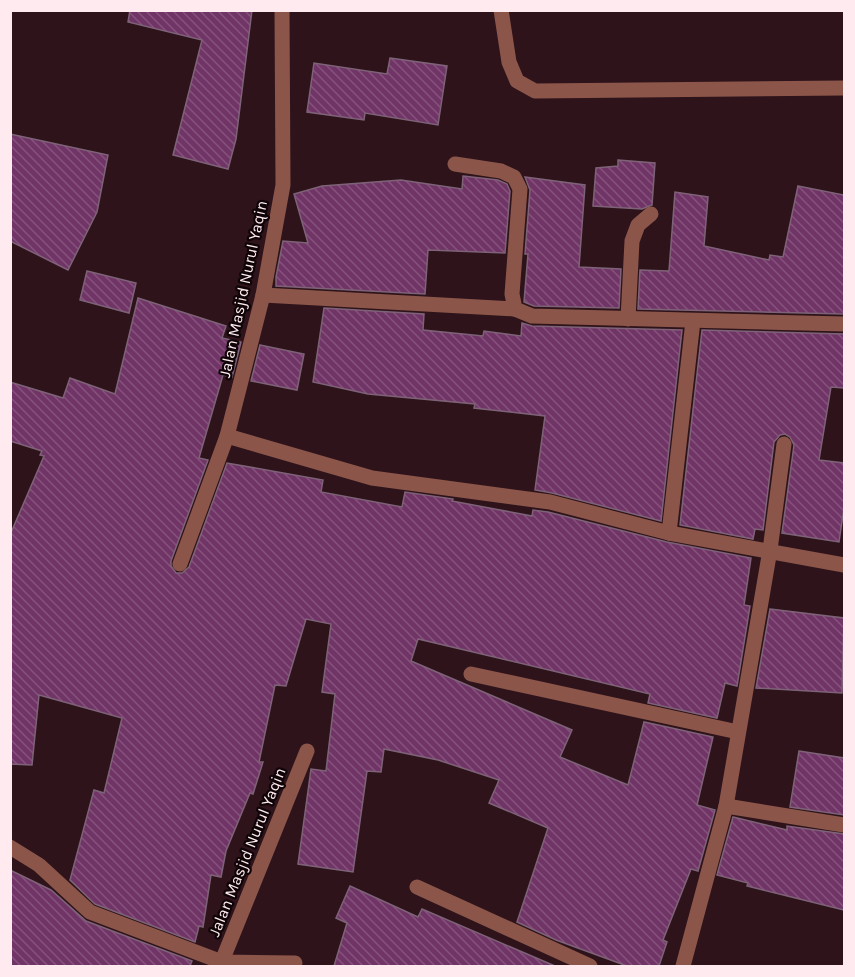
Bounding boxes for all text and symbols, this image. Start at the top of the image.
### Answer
street label: Jalan Masjid Nurul Yaqin [215,199,271,379]
street label: Jalan Masjid Nurul Yaqin [204,765,290,939]

